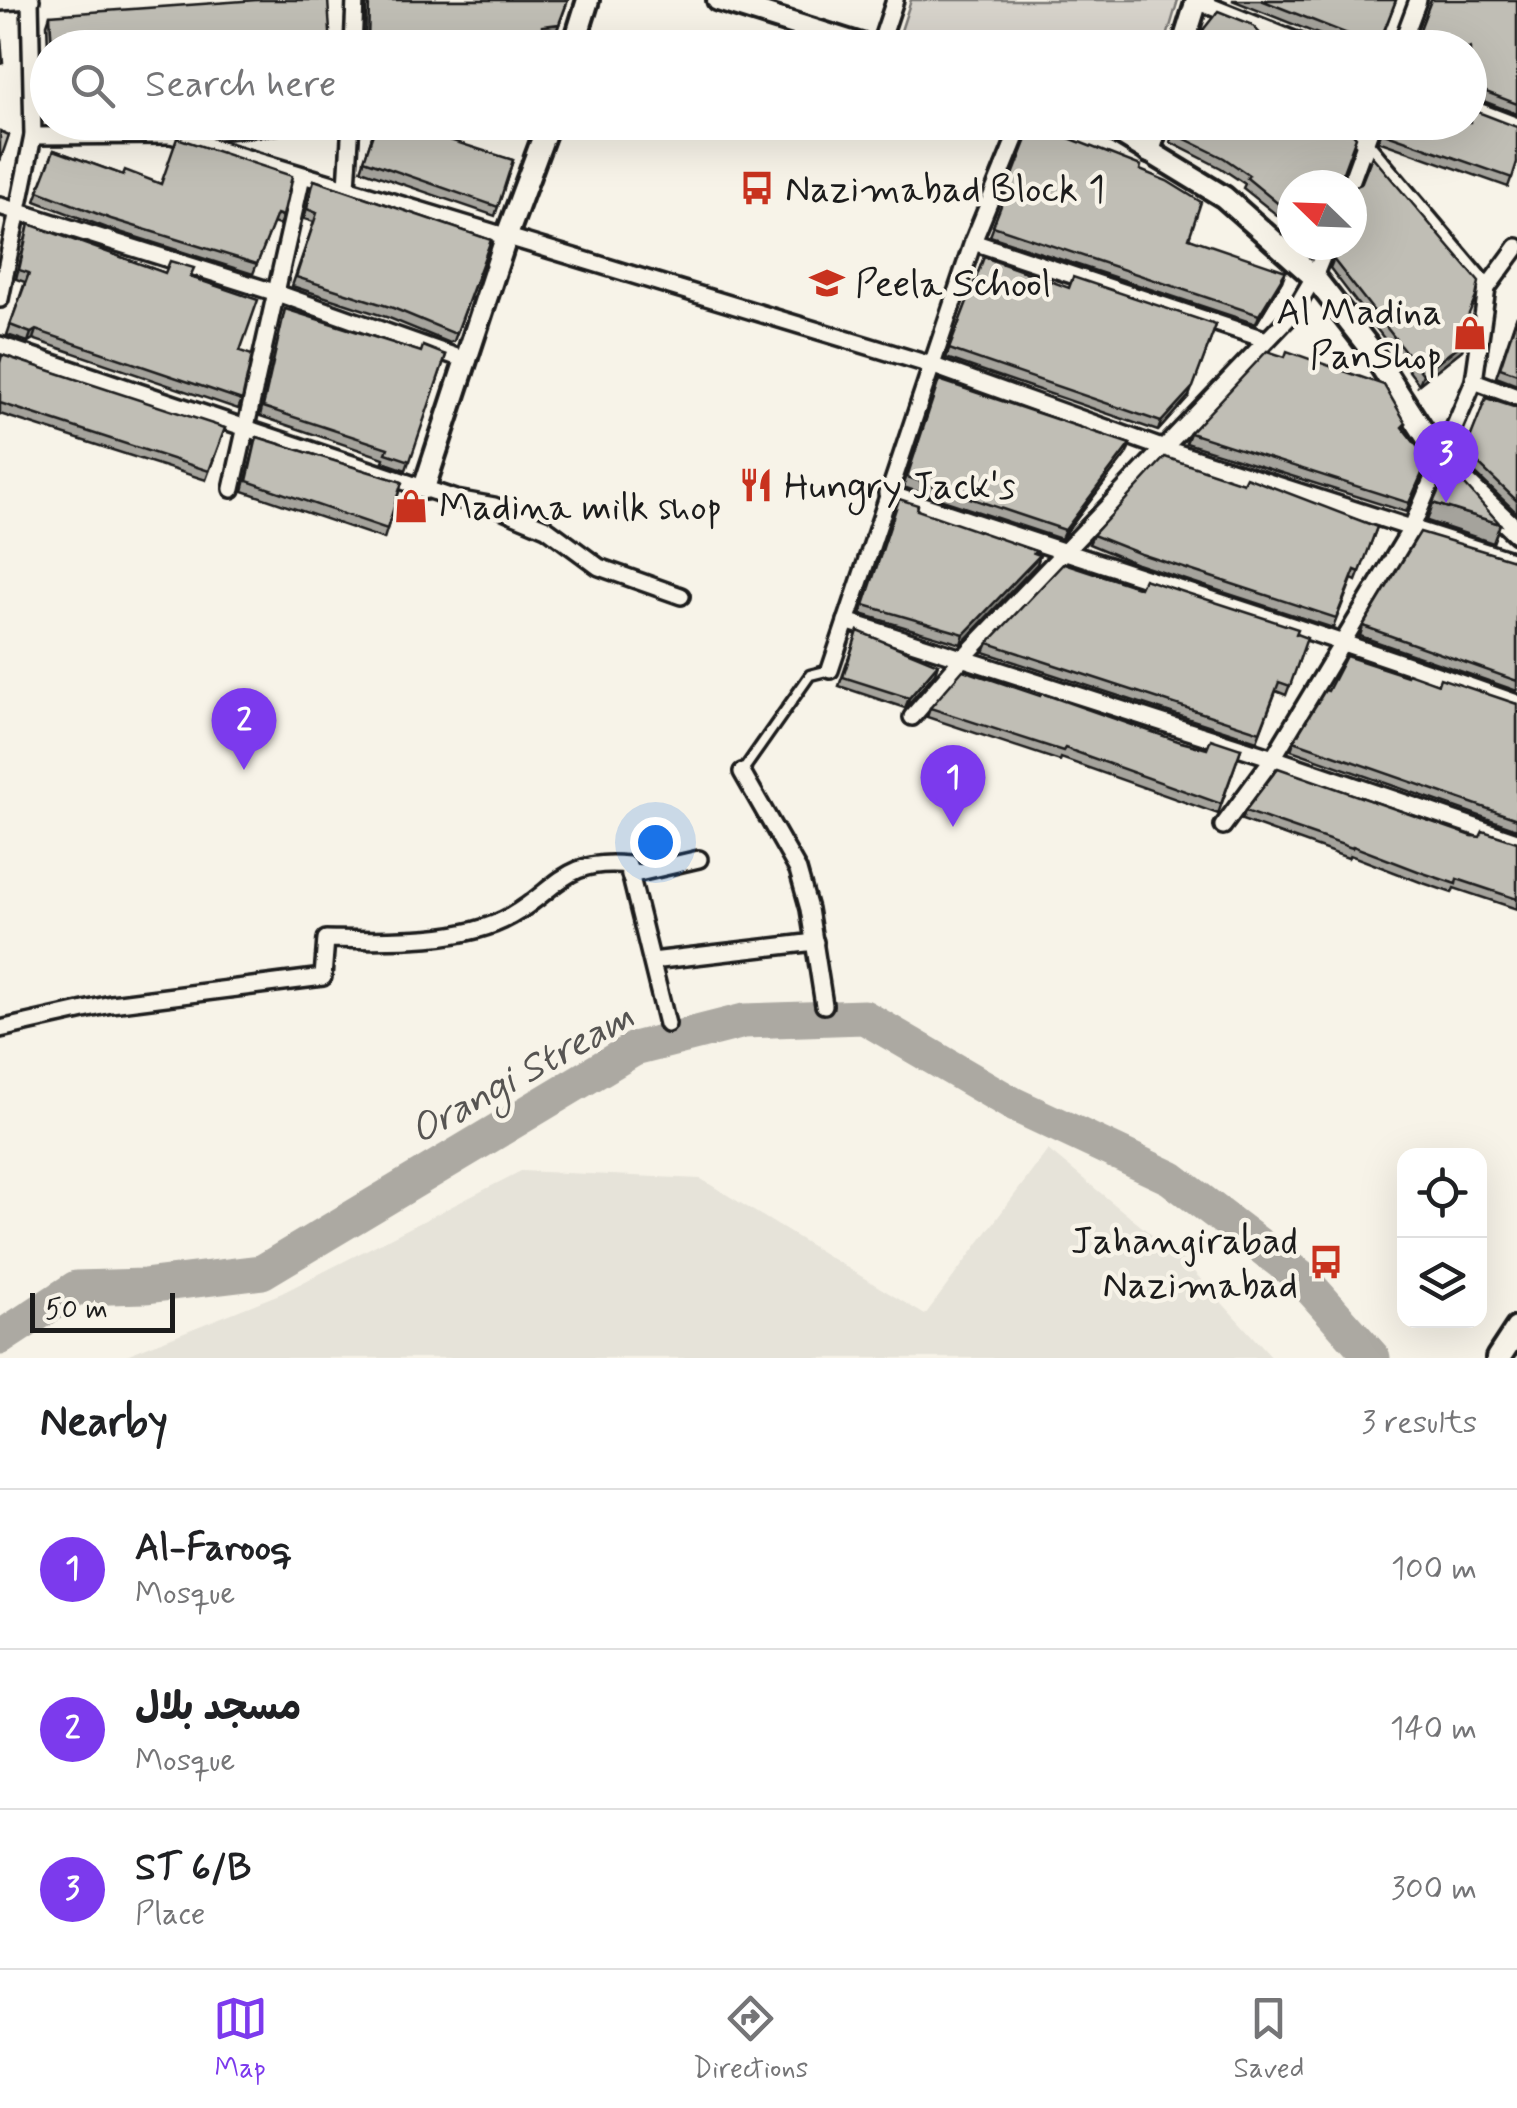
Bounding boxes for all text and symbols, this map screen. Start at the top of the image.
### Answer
search box [30,30,1487,140]
icon: search [65,58,120,113]
text: Search here [145,61,336,110]
place label: Nazimabad Block 1 [785,166,1105,215]
bus stop icon: Nazimabad Block 1 [738,169,776,207]
north arrow [1277,170,1367,260]
place label: Peela School [855,261,1051,310]
school or university icon: Peela School [808,264,846,302]
place label: Al Madina PanShop [1276,289,1442,382]
shop icon: Al Madina PanShop [1451,314,1489,352]
pin: 3 [1414,420,1478,503]
place label: Hungry Jack's [784,463,1016,516]
restaurant icon: Hungry Jack's [737,466,775,504]
place label: Madina milk shop [439,484,722,533]
shop icon: Madina milk shop [392,487,430,525]
pin: 2 [212,688,276,770]
pin: 1 [920,744,986,827]
your location [630,817,681,868]
water label: Orangi Stream [401,992,646,1161]
map controls [1397,1148,1487,1328]
button: locate [1397,1148,1487,1238]
place label: Jahangirabad Nazimabad [1071,1218,1298,1311]
button: layers [1397,1238,1487,1328]
bus stop icon: Jahangirabad Nazimabad [1307,1243,1345,1281]
scale bar [30,1288,175,1332]
text: 50 m [45,1292,108,1329]
text: Nearby [40,1396,168,1451]
text: 3 results [1361,1402,1477,1444]
text: Al-Farooq [135,1524,292,1573]
text: 1 [65,1548,80,1590]
text: 100 m [1391,1548,1477,1590]
text: Mosque [135,1573,235,1615]
text: مسجد بلال [135,1684,301,1733]
text: 2 [65,1708,80,1750]
text: 140 m [1390,1708,1477,1750]
text: Mosque [135,1740,235,1782]
text: ST 6/B [135,1844,251,1893]
text: 3 [65,1868,80,1910]
text: 300 m [1391,1868,1477,1910]
text: Place [135,1893,205,1935]
tab: Map [213,1991,268,2088]
tab: Directions [693,1991,808,2088]
tab: Saved [1234,1991,1304,2088]

